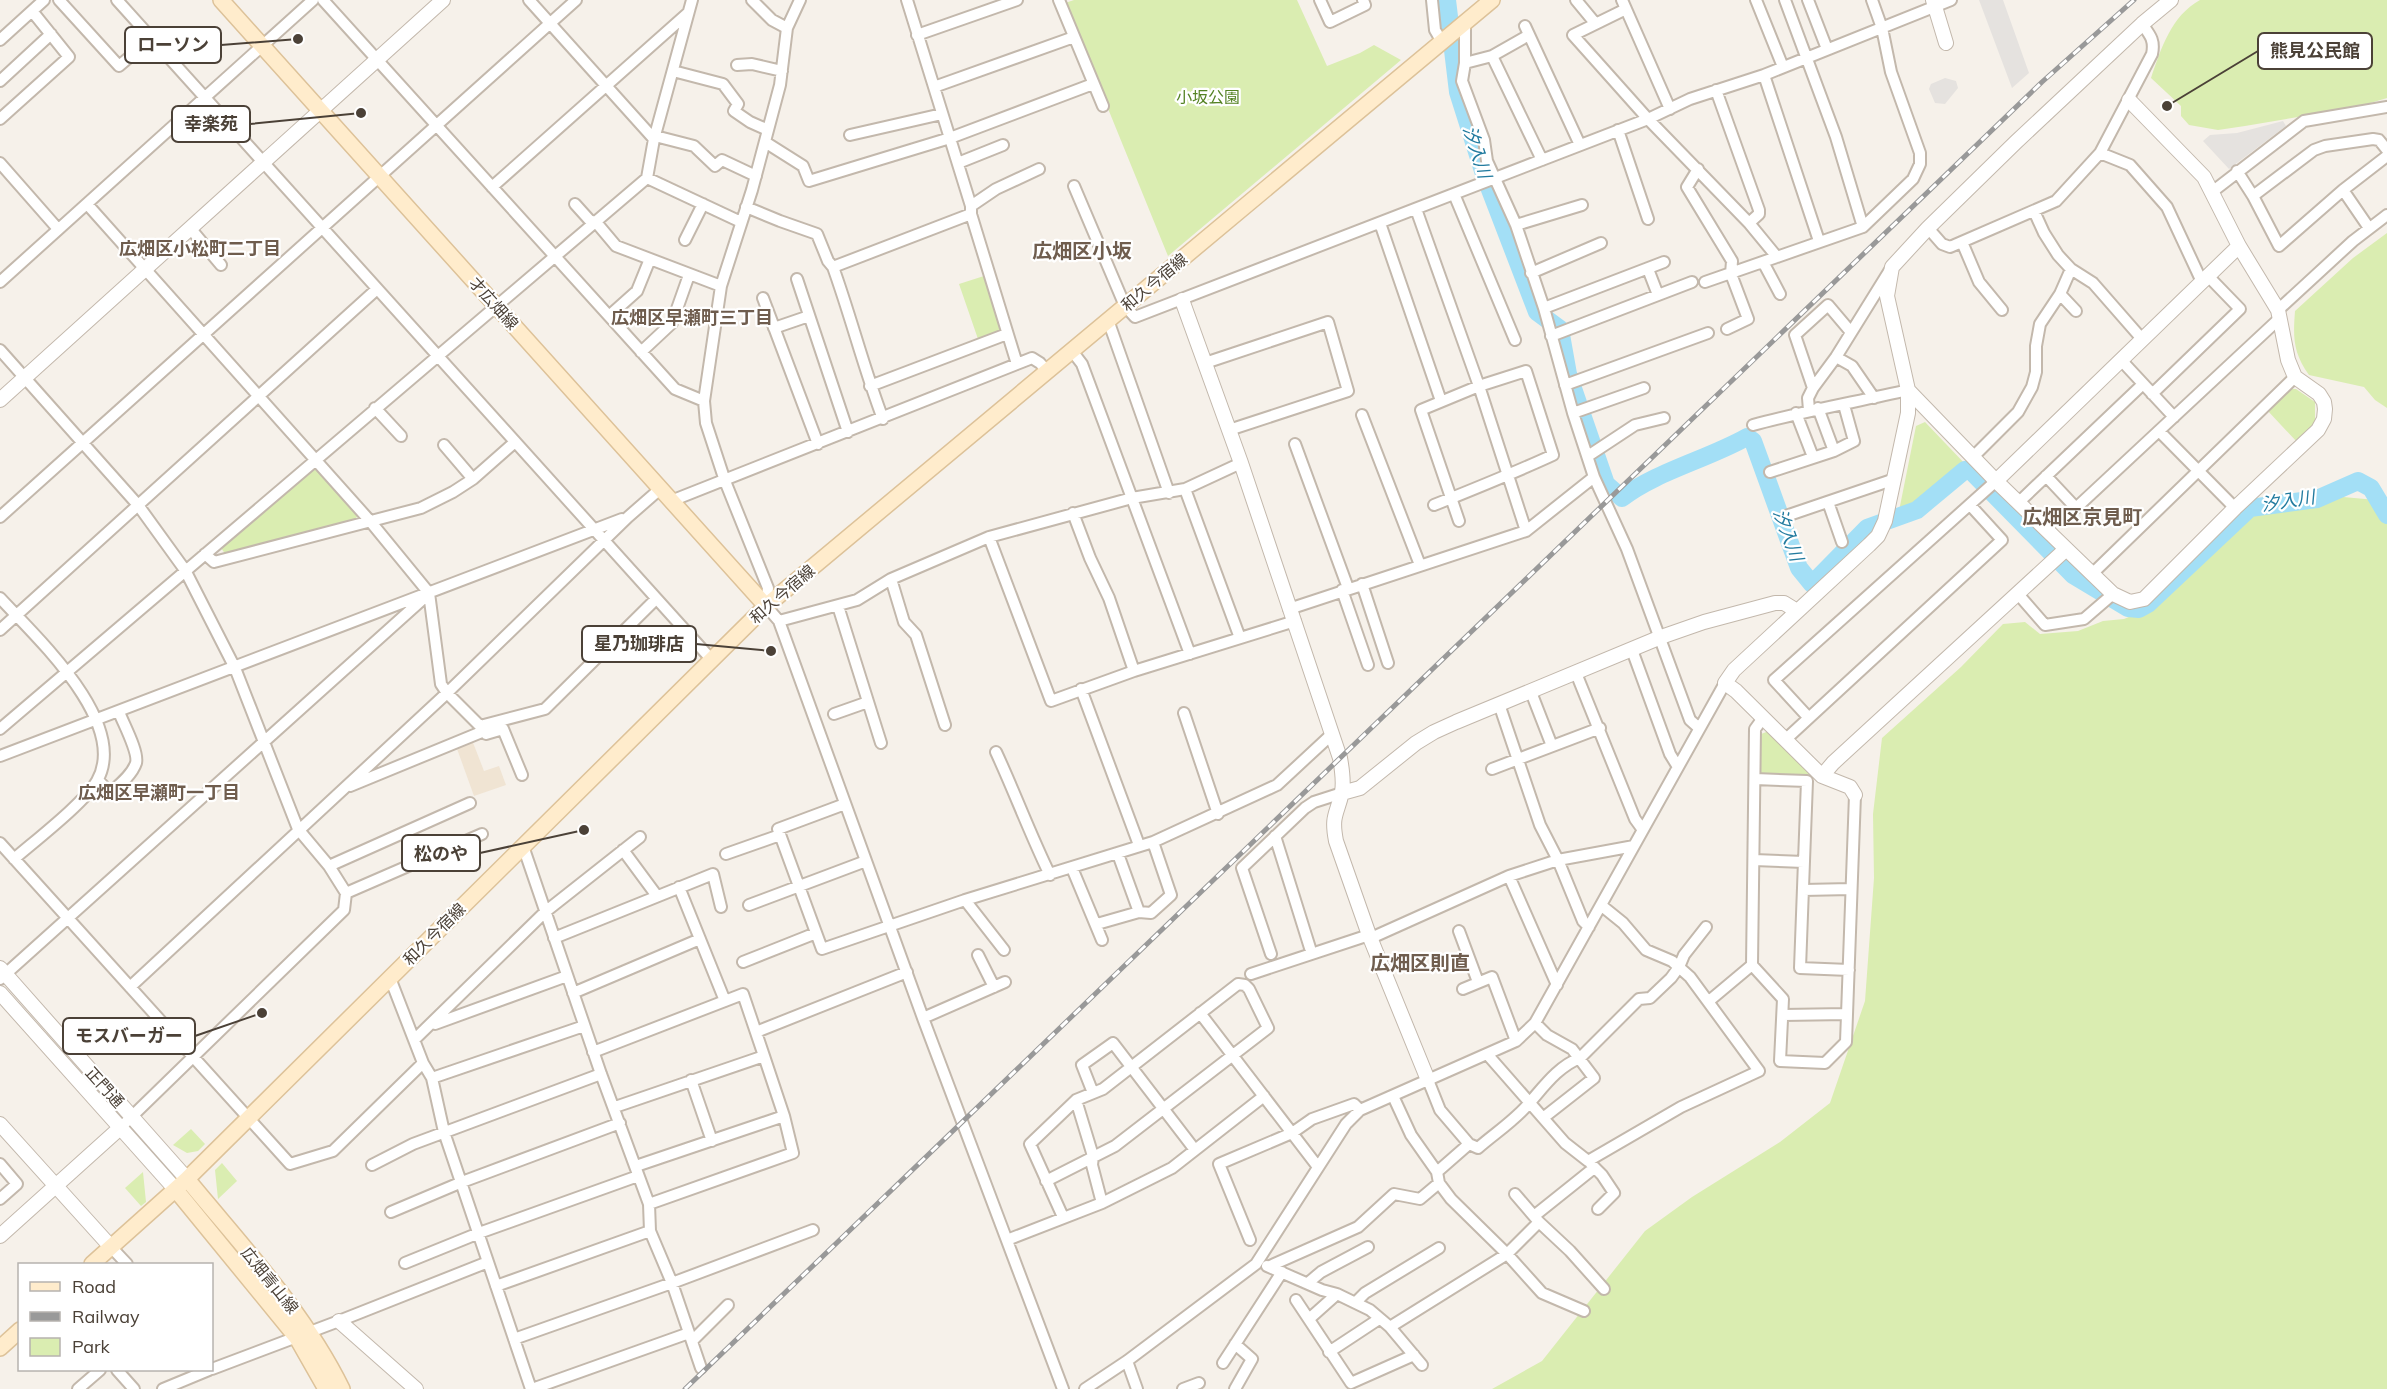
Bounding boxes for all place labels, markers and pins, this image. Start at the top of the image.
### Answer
callout: ローソン [125,27,221,63]
callout: 熊見公民館 [2258,33,2372,69]
callout: 幸楽苑 [172,106,250,142]
callout: 星乃珈琲店 [582,626,696,662]
callout: 松のや [402,835,480,871]
callout: モスバーガー [63,1018,195,1054]

